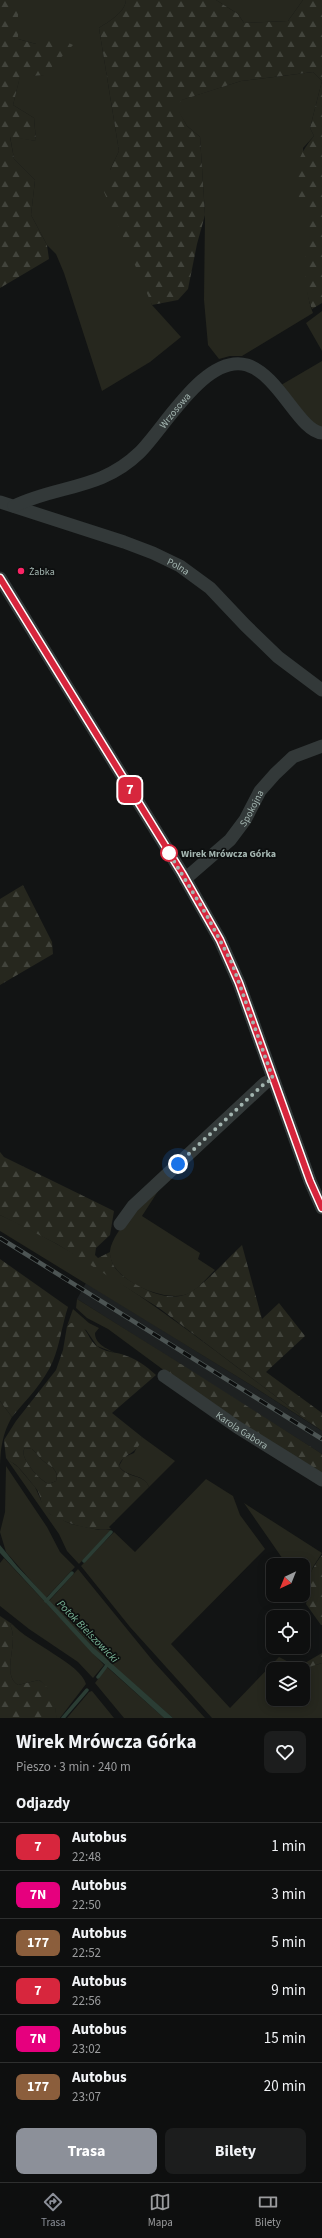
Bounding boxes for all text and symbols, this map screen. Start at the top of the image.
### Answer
street label: Wrzosowa [156,390,194,432]
street label: Polna [165,555,192,579]
place label: Żabka [29,565,55,579]
marker: Żabka [16,566,26,576]
line badge: 7 [117,777,143,803]
text: 7 [126,780,134,800]
street label: Spokojna [236,788,267,830]
marker: Wirek Mrówcza Górka [160,844,178,862]
place label: Wirek Mrówcza Górka [181,847,276,861]
your location [168,1154,188,1174]
street label: Karola Gabora [213,1408,271,1453]
north arrow [266,1558,310,1602]
map controls [266,1558,310,1706]
water label: Potok Bielszowicki [54,1597,122,1666]
button: locate [266,1610,310,1654]
button: layers [266,1662,310,1706]
text: Wirek Mrówcza Górka [16,1729,197,1756]
button: heart [264,1731,306,1773]
text: Pieszo · 3 min · 240 m [16,1758,131,1776]
text: Odjazdy [16,1793,70,1814]
text: Autobus [72,1827,127,1848]
text: 1 min [271,1836,306,1857]
text: 7 [34,1837,42,1857]
text: 22:48 [72,1848,101,1866]
text: Autobus [72,1875,127,1896]
text: 3 min [271,1884,306,1905]
text: 7N [30,1885,46,1905]
text: 22:50 [72,1896,101,1914]
text: Autobus [72,1923,127,1944]
text: 5 min [271,1932,306,1953]
text: 177 [27,1933,49,1953]
text: 22:52 [72,1944,101,1962]
text: Autobus [72,1971,127,1992]
text: 9 min [271,1980,306,2001]
text: 7 [34,1981,42,2001]
text: 22:56 [72,1992,101,2010]
text: Autobus [72,2019,127,2040]
text: 15 min [264,2028,306,2049]
text: 7N [30,2029,46,2049]
text: 23:02 [72,2040,101,2058]
text: Autobus [72,2067,127,2088]
text: 20 min [264,2076,306,2097]
text: 177 [27,2077,49,2097]
text: 23:07 [72,2088,101,2106]
button: Trasa [16,2128,157,2174]
button: Bilety [165,2128,306,2174]
tab: Trasa [41,2191,66,2230]
tab: Mapa [148,2191,173,2230]
tab: Bilety [255,2191,281,2230]

